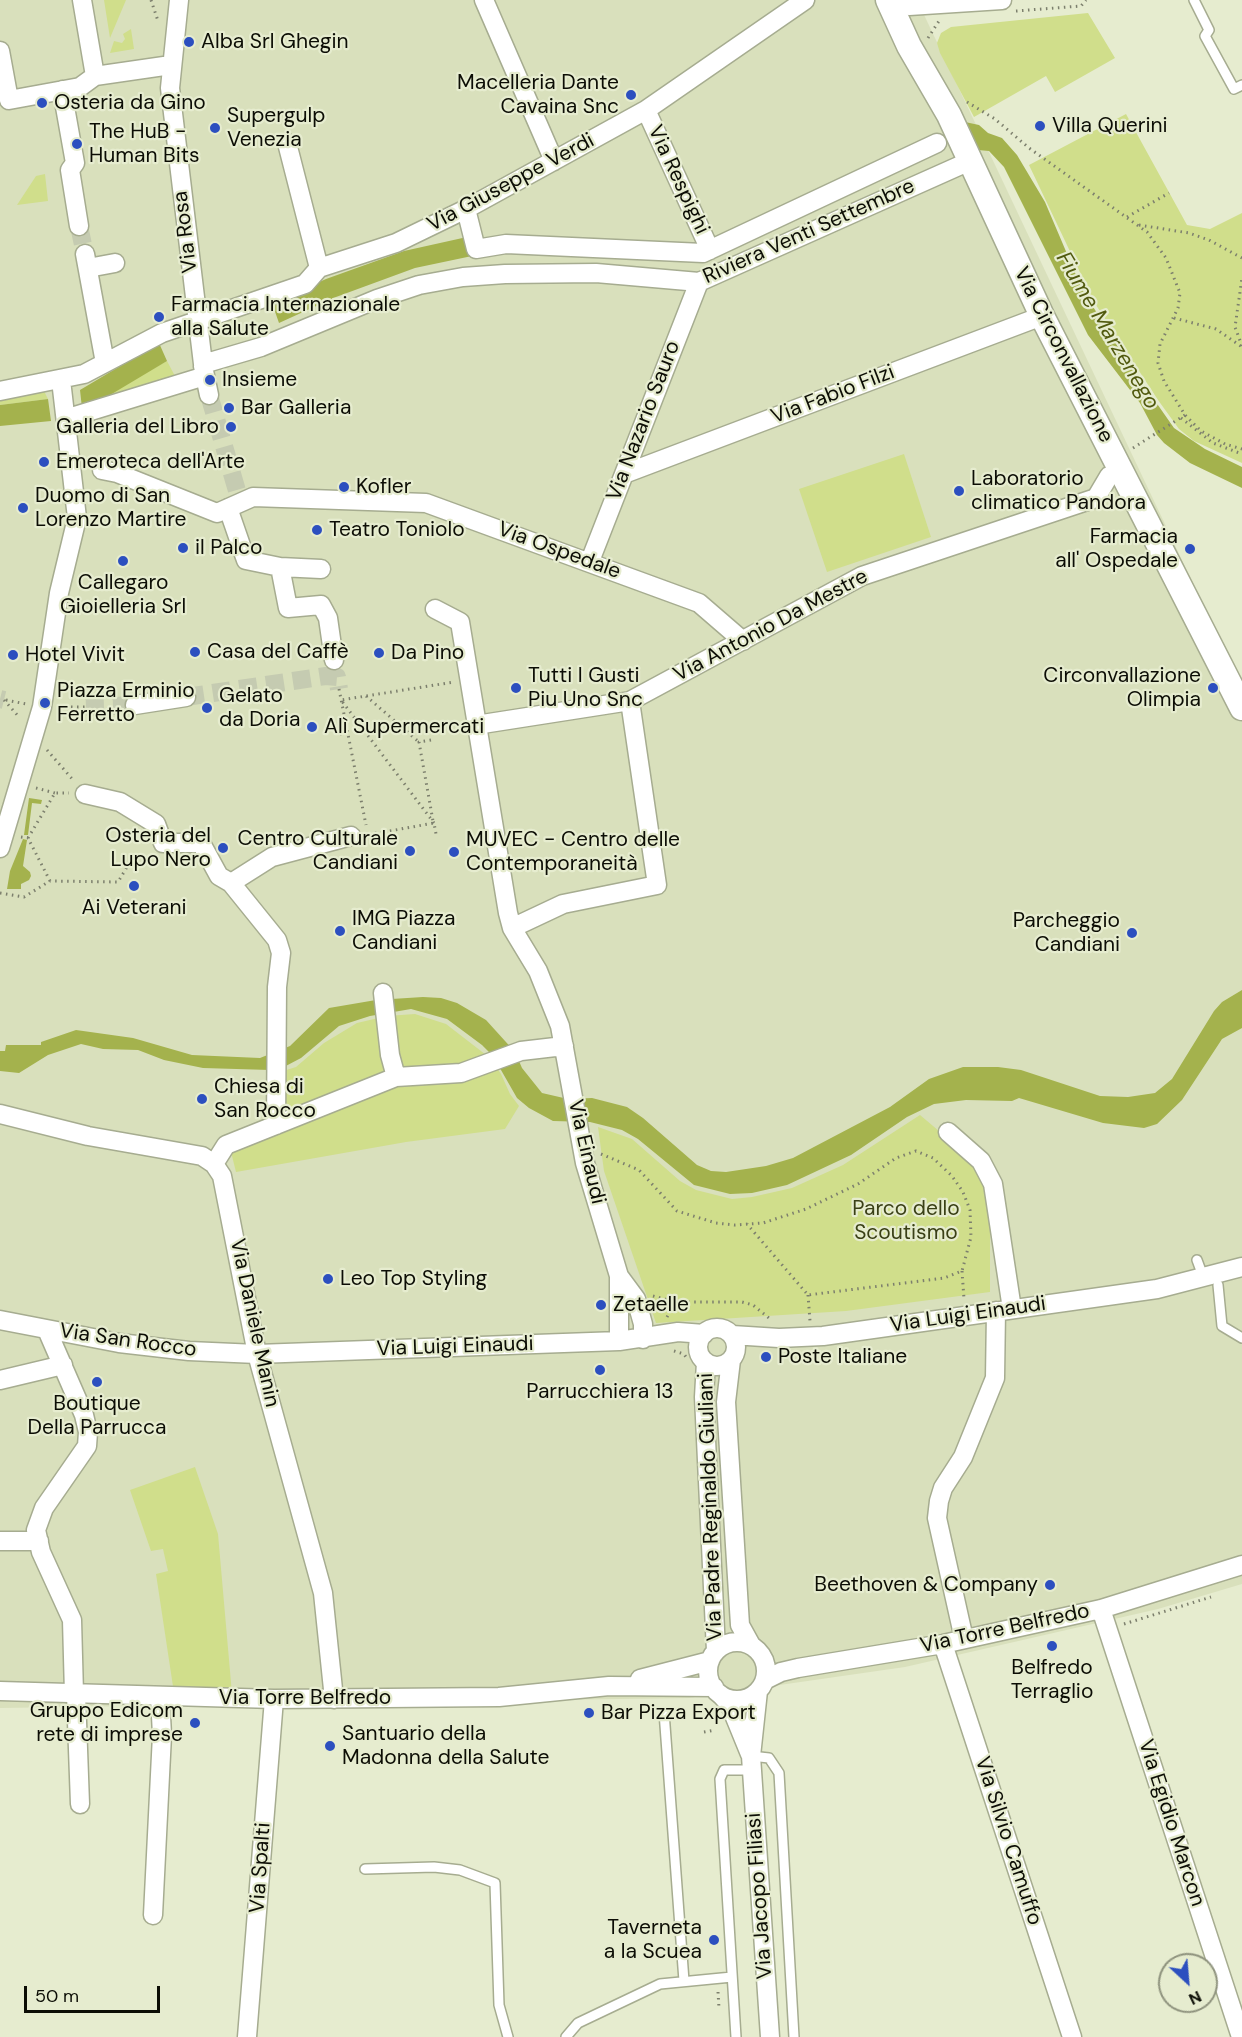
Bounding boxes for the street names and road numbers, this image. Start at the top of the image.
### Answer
street label: Via Respighi [642,121,714,239]
street label: Via Giuseppe Verdi [423,128,599,238]
street label: Riviera Venti Settembre [699,174,919,290]
street label: Via Rosa [168,190,204,274]
street label: Via Circonvallazione [1008,263,1118,447]
street label: Via Nazario Sauro [602,337,686,505]
street label: Via Fabio Filzi [768,360,898,430]
street label: Via Ospedale [494,517,624,585]
street label: Via Antonio Da Mestre [670,564,872,688]
street label: Via Einaudi [562,1097,610,1207]
street label: Via Daniele Manin [224,1237,284,1409]
street label: Via Luigi Einaudi [888,1292,1048,1338]
street label: Via San Rocco [58,1319,198,1363]
street label: Via Luigi Einaudi [376,1332,534,1362]
street label: Via Padre Reginaldo Giuliani [694,1372,728,1642]
street label: Via Torre Belfredo [918,1599,1092,1659]
street label: Via Torre Belfredo [219,1685,391,1711]
street label: Via Egidio Marcon [1132,1736,1210,1910]
street label: Via Silvio Camuffo [969,1754,1047,1928]
street label: Via Jacopo Filiasi [742,1812,778,1980]
street label: Via Spalti [245,1822,277,1914]

